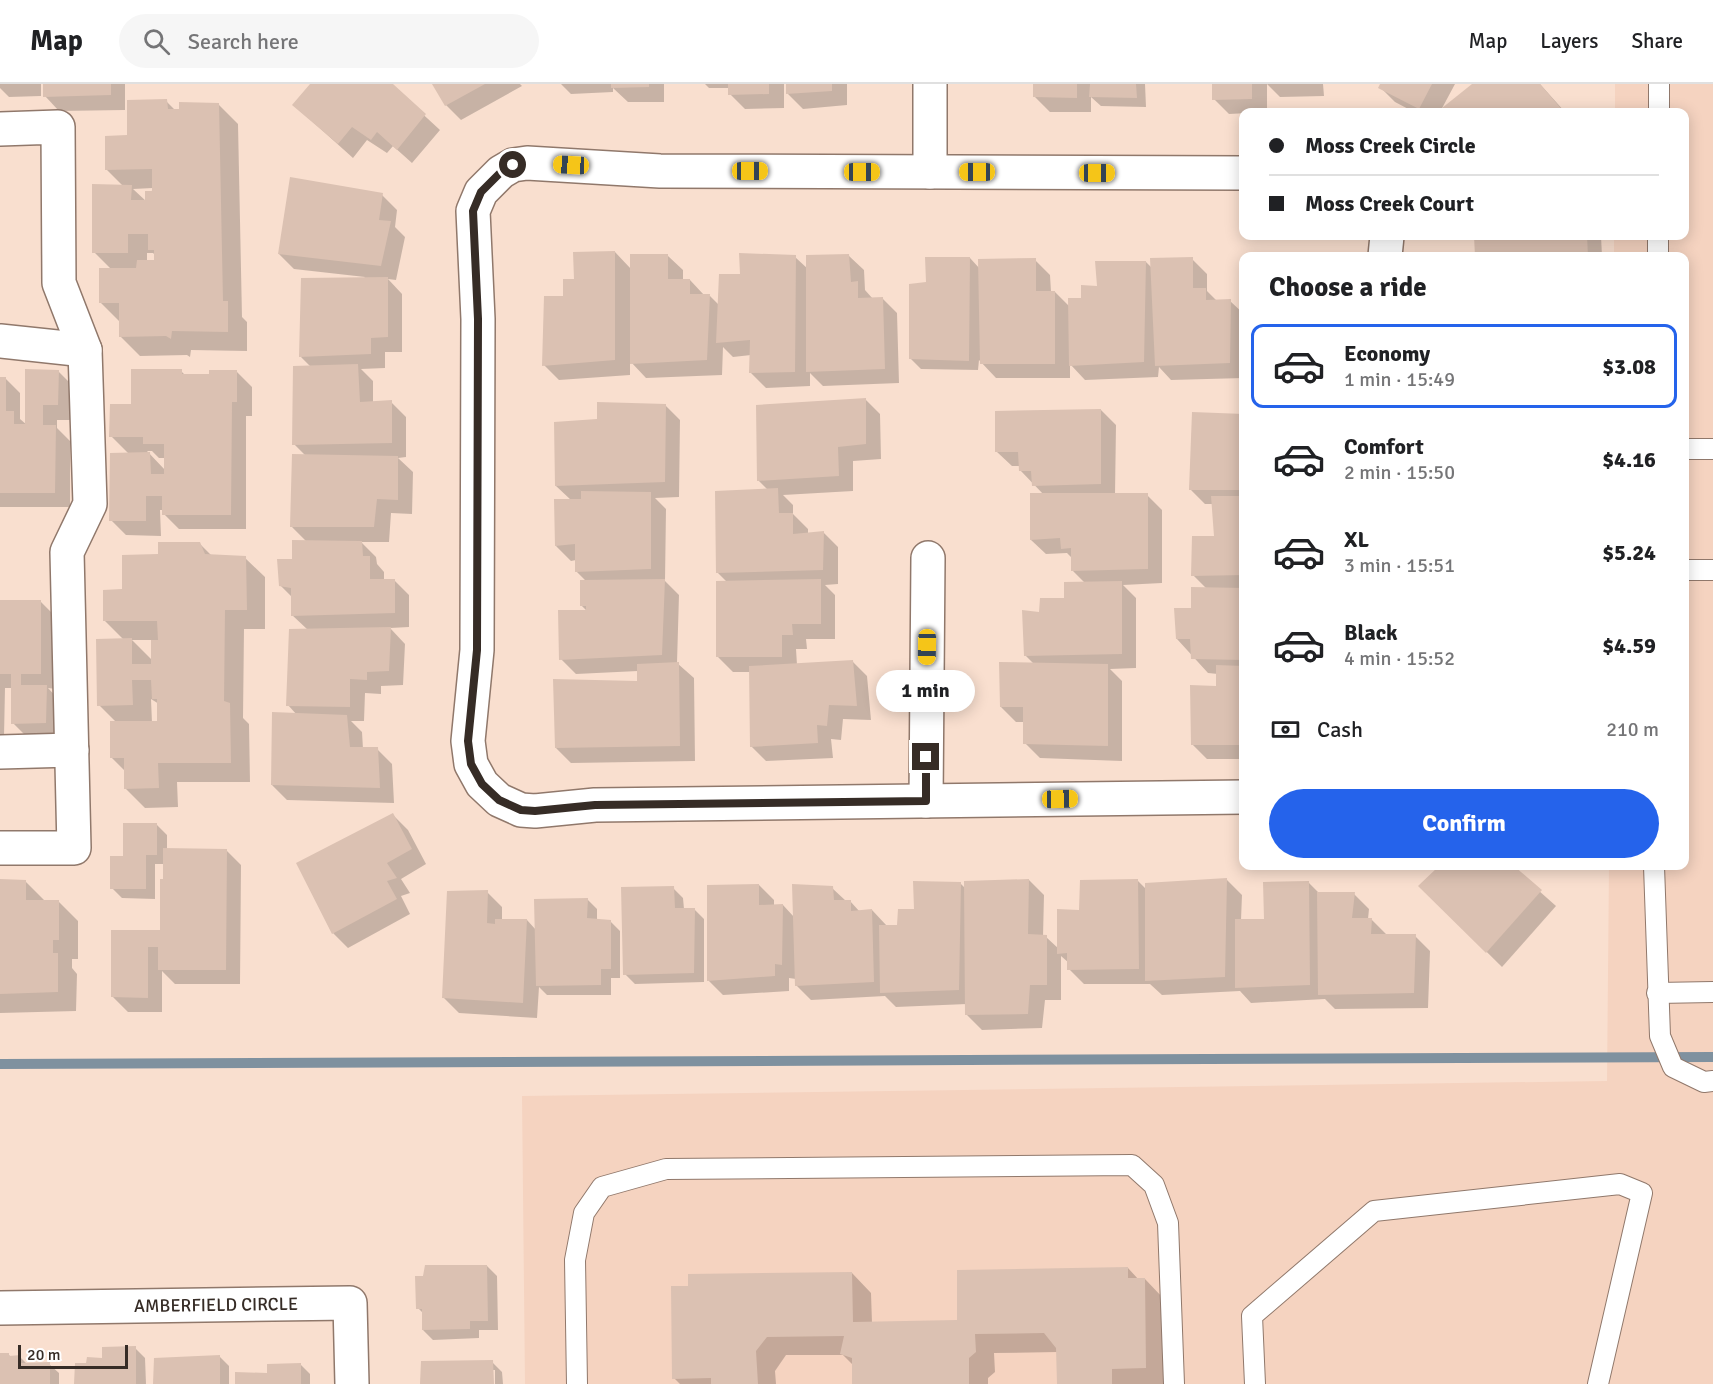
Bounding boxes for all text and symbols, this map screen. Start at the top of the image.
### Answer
search box [119,14,539,68]
text: Map [30,24,83,58]
icon: search [140,25,173,58]
text: Search here [188,28,299,55]
text: Map [1469,28,1507,54]
text: Layers [1540,28,1598,54]
text: Share [1631,28,1683,54]
text: Moss Creek Circle [1305,132,1476,159]
route start [499,151,526,178]
car [553,155,589,175]
car [732,162,768,180]
car [844,163,880,181]
car [959,163,995,181]
car [1079,164,1115,182]
text: Moss Creek Court [1305,190,1474,217]
text: Choose a ride [1269,271,1427,304]
icon: car [1272,339,1326,393]
text: Economy [1344,340,1430,367]
text: $3.08 [1602,353,1656,380]
text: 1 min · 15:49 [1344,367,1455,392]
icon: car [1272,432,1326,486]
text: Comfort [1344,433,1424,460]
text: $4.16 [1602,446,1656,473]
text: 2 min · 15:50 [1344,460,1455,485]
icon: car [1272,525,1326,579]
text: XL [1344,526,1369,553]
text: $5.24 [1602,539,1656,566]
text: 3 min · 15:51 [1344,553,1455,578]
icon: car [1272,618,1326,672]
text: Black [1344,619,1398,646]
car [918,629,936,665]
text: $4.59 [1602,632,1656,659]
text: 4 min · 15:52 [1344,646,1455,671]
callout: 1 min [876,670,976,712]
text: 1 min [901,678,950,703]
icon: cash [1269,713,1302,746]
text: Cash [1317,716,1363,743]
text: 210 m [1606,717,1659,742]
route end [912,743,939,770]
button: Confirm [1269,789,1659,858]
car [1042,790,1078,808]
street label: AMBERFIELD CIRCLE [134,1293,298,1317]
scale bar [18,1342,128,1370]
text: 20 m [27,1345,61,1365]

